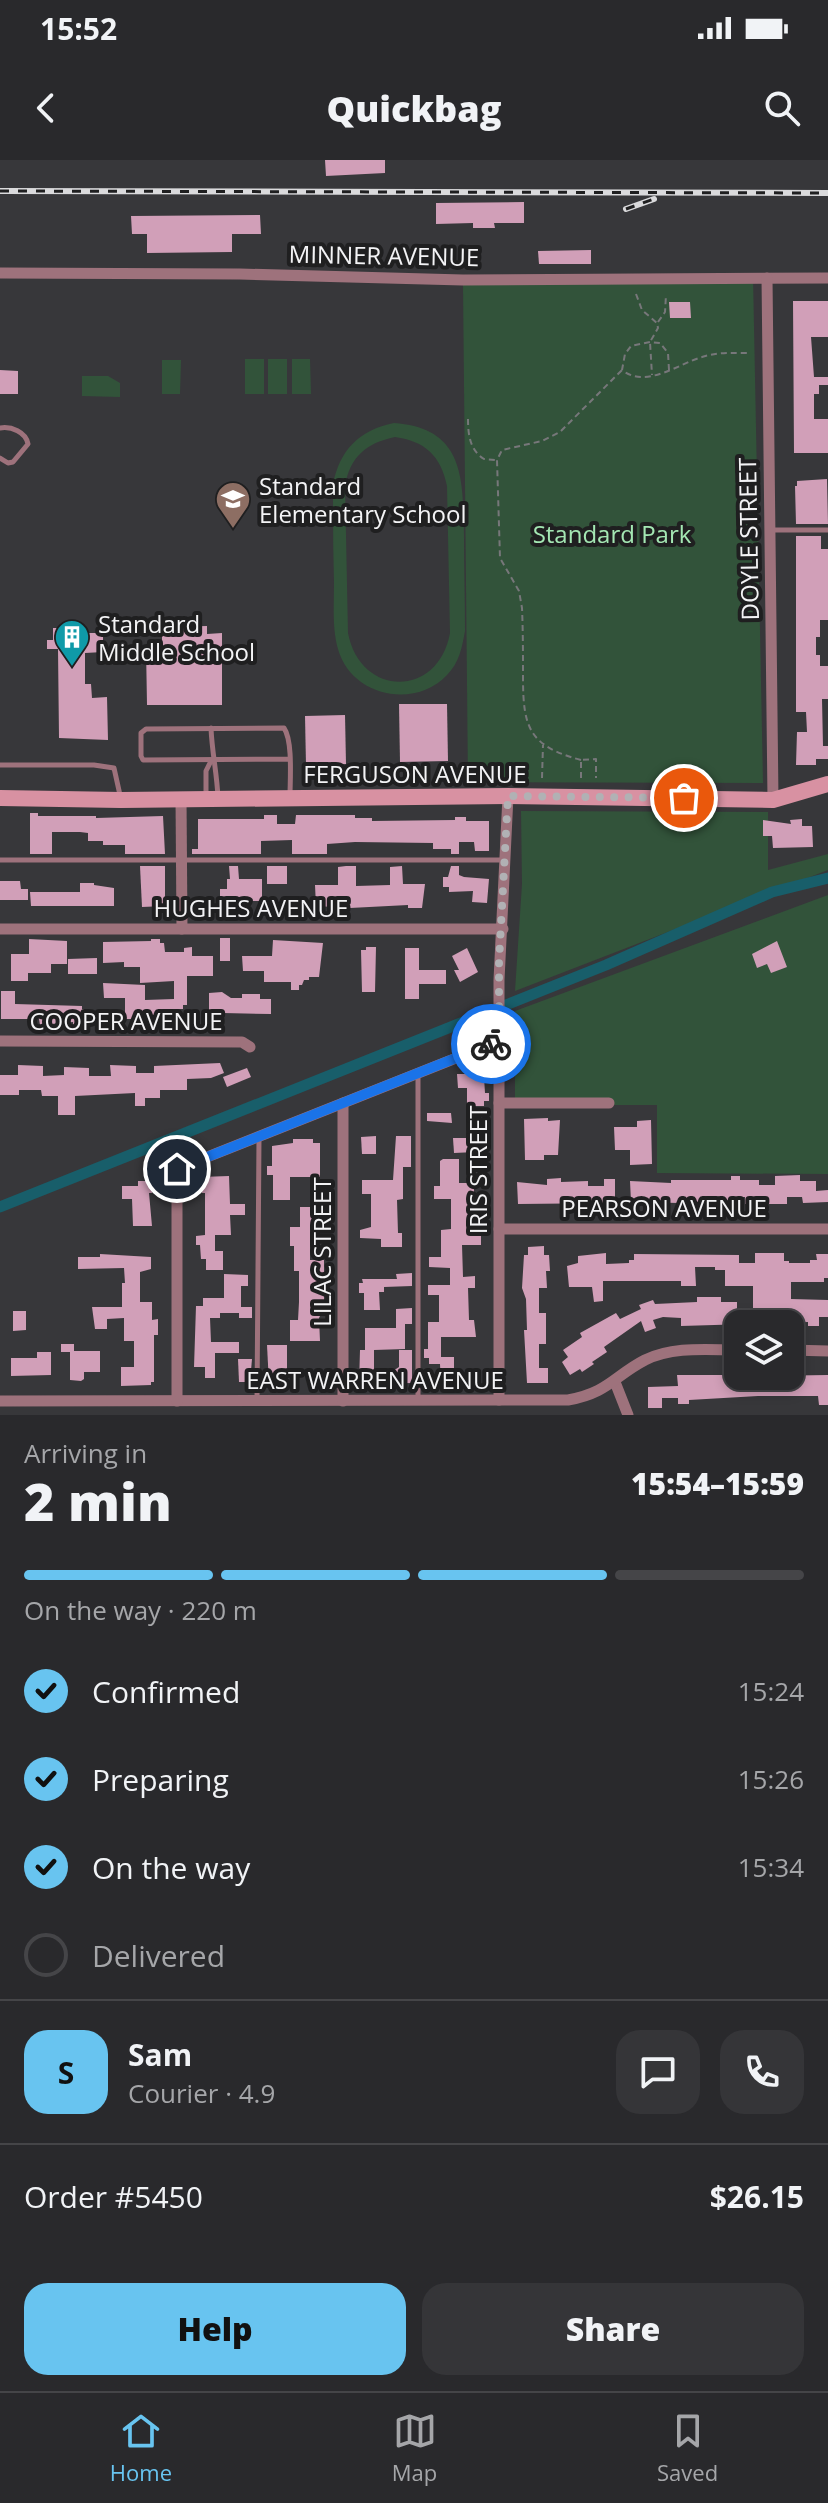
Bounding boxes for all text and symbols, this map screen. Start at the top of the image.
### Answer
text: 15:52 [40,8,117,49]
text: Quickbag [326,84,502,133]
icon: back [24,86,68,130]
icon: search [760,86,804,130]
street label: MINNER AVENUE [288,237,480,273]
street label: DOYLE STREET [730,457,766,621]
place label: Standard Elementary School [259,469,467,530]
school or university icon: Standard Elementary School [214,480,252,530]
park label: Standard Park [533,517,692,550]
place label: Standard Middle School [98,607,255,668]
building icon: Standard Middle School [53,618,91,668]
street label: FERGUSON AVENUE [303,757,527,790]
pin [650,764,718,832]
icon: bag [662,776,706,820]
street label: HUGHES AVENUE [154,891,348,924]
street label: COOPER AVENUE [30,1004,223,1037]
courier [451,1004,531,1084]
icon: bike [469,1022,513,1066]
street label: IRIS STREET [461,1106,494,1234]
pin [143,1135,211,1203]
icon: home [155,1147,199,1191]
street label: LILAC STREET [305,1177,338,1327]
street label: PEARSON AVENUE [561,1191,767,1224]
map controls [724,1310,804,1390]
button: layers [724,1310,804,1390]
street label: EAST WARREN AVENUE [246,1363,504,1396]
text: Arriving in [24,1435,147,1471]
text: 15:54–15:59 [631,1463,804,1504]
text: 2 min [24,1465,172,1536]
text: On the way · 220 m [24,1592,257,1628]
icon: check [24,1669,68,1713]
text: Confirmed [92,1671,240,1712]
text: 15:24 [738,1673,804,1709]
icon: check [24,1757,68,1801]
text: Preparing [92,1759,229,1800]
text: 15:26 [738,1761,804,1797]
icon: check [24,1845,68,1889]
text: On the way [92,1847,250,1888]
text: 15:34 [738,1849,804,1885]
text: Delivered [92,1935,225,1976]
button: chat [616,2030,700,2114]
button: phone [720,2030,804,2114]
text: Sam [128,2034,192,2075]
text: S [58,2052,74,2093]
text: Courier · 4.9 [128,2075,275,2111]
text: Order #5450 [24,2176,203,2217]
text: $26.15 [710,2176,804,2217]
button: Help [24,2283,406,2375]
button: Share [422,2283,804,2375]
tab: Home [110,2409,172,2487]
tab: Map [392,2409,437,2487]
tab: Saved [657,2409,718,2487]

